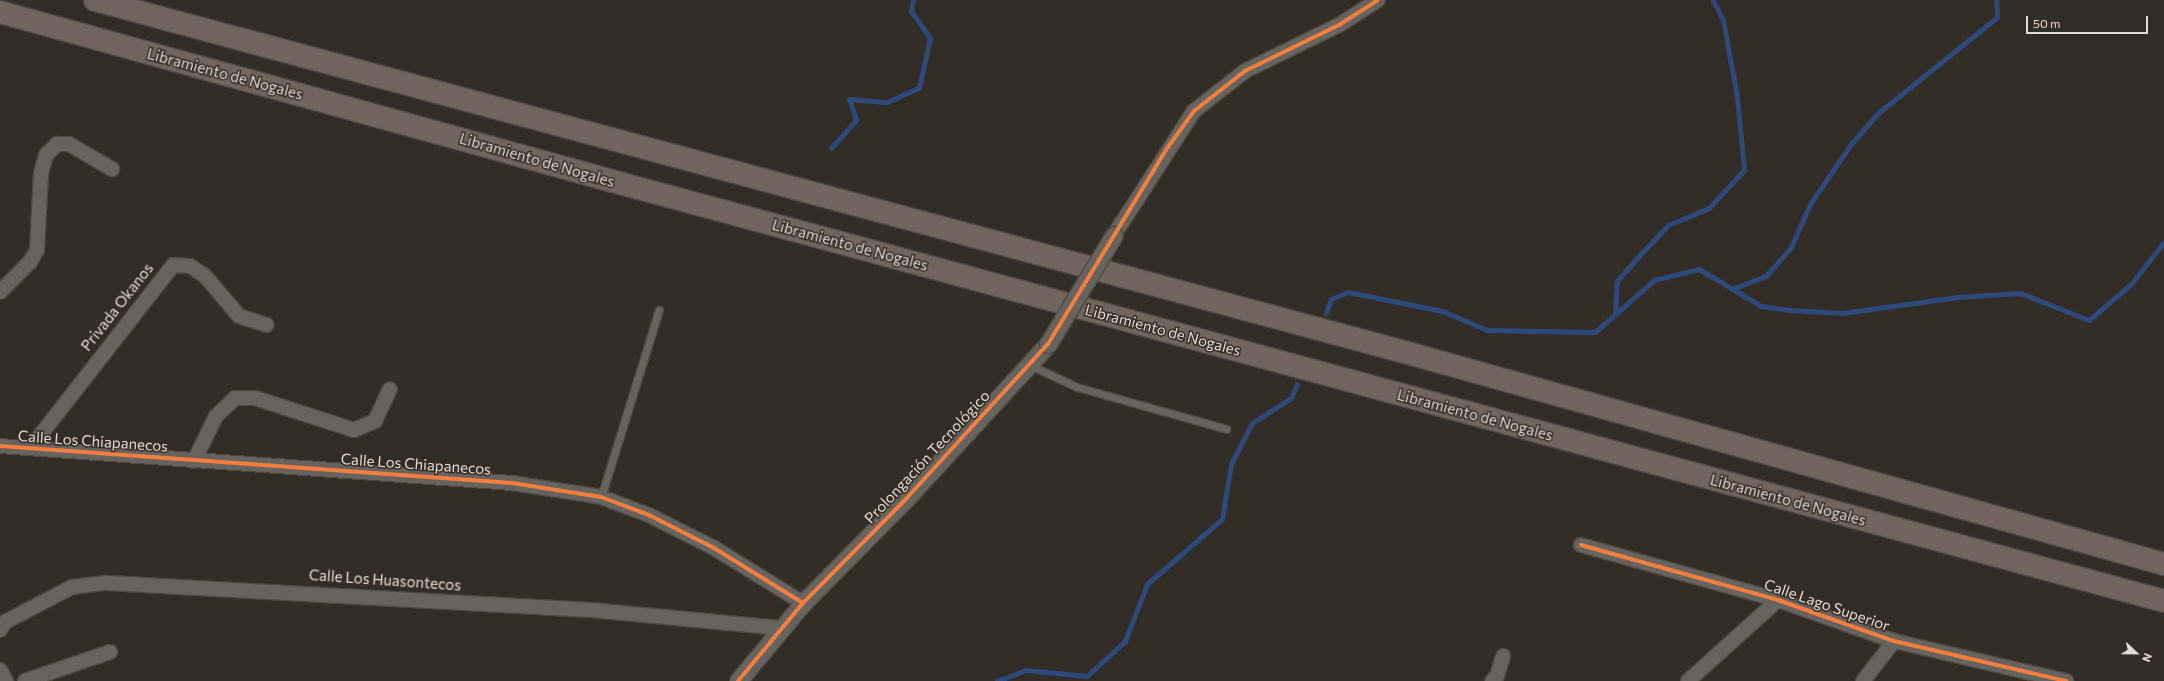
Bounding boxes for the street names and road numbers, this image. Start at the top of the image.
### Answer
street label: Libramiento de Nogales [145,45,305,103]
street label: Libramiento de Nogales [457,129,617,191]
street label: Libramiento de Nogales [770,216,930,274]
street label: Privada Okanos [77,260,157,354]
street label: Libramiento de Nogales [1083,301,1243,359]
street label: Libramiento de Nogales [1395,386,1555,444]
street label: Prolongación Tecnológico [861,387,993,527]
street label: Calle Los Chiapanecos [17,427,169,455]
street label: Calle Los Chiapanecos [340,450,492,478]
street label: Libramiento de Nogales [1708,471,1868,529]
street label: Calle Los Huasontecos [308,566,462,594]
street label: Calle Lago Superior [1762,575,1892,635]

